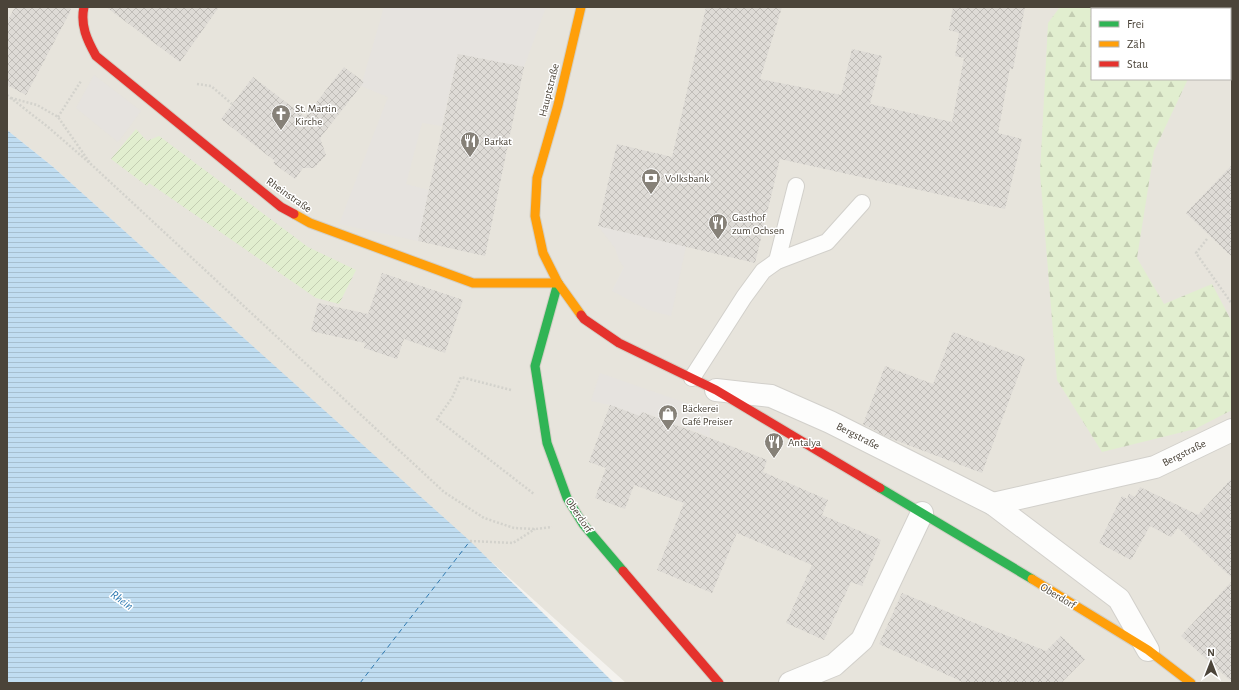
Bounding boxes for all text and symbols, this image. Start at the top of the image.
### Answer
legend [1091,8,1231,80]
text: Frei [1127,18,1144,30]
text: Zäh [1127,38,1145,50]
text: Stau [1127,58,1148,70]
street label: Hauptstraße [537,62,561,118]
church icon: St. Martin Kirche [270,103,292,131]
place label: St. Martin Kirche [295,103,337,127]
restaurant icon: Barkat [459,130,481,158]
place label: Barkat [484,136,512,147]
bank icon: Volksbank [640,167,662,195]
place label: Volksbank [665,173,709,184]
street label: Rheinstraße [264,175,314,215]
restaurant icon: Gasthof zum Ochsen [707,212,729,240]
place label: Gasthof zum Ochsen [732,212,784,236]
shop icon: Bäckerei Café Preiser [657,403,679,431]
place label: Bäckerei Café Preiser [682,403,733,427]
street label: Bergstraße [835,420,881,452]
restaurant icon: Antalya [763,431,785,459]
place label: Antalya [788,437,821,448]
street label: Bergstraße [1160,438,1208,468]
street label: Oberdorf [563,496,595,535]
street label: Oberdorf [1038,581,1078,611]
water label: Rhein [109,588,135,612]
north arrow [1191,642,1231,682]
text: N [1207,647,1215,658]

